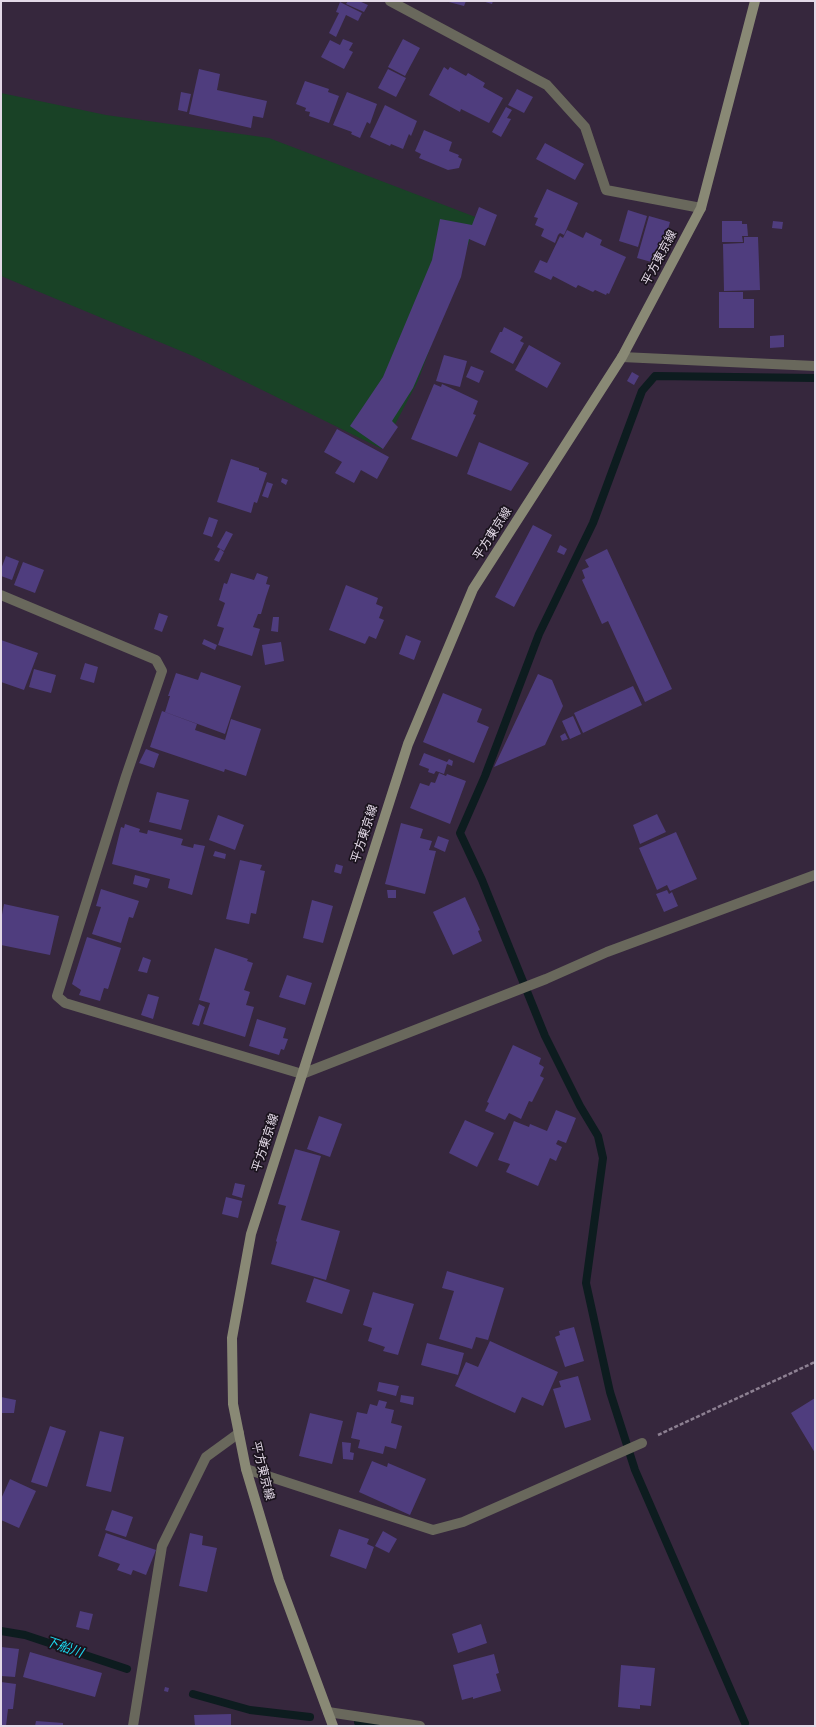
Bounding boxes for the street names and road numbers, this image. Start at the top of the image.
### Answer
street label: 平方東京線 [640,228,680,288]
street label: 平方東京線 [471,505,515,563]
street label: 平方東京線 [349,803,381,865]
street label: 平方東京線 [250,1112,282,1174]
street label: 平方東京線 [248,1440,276,1502]

